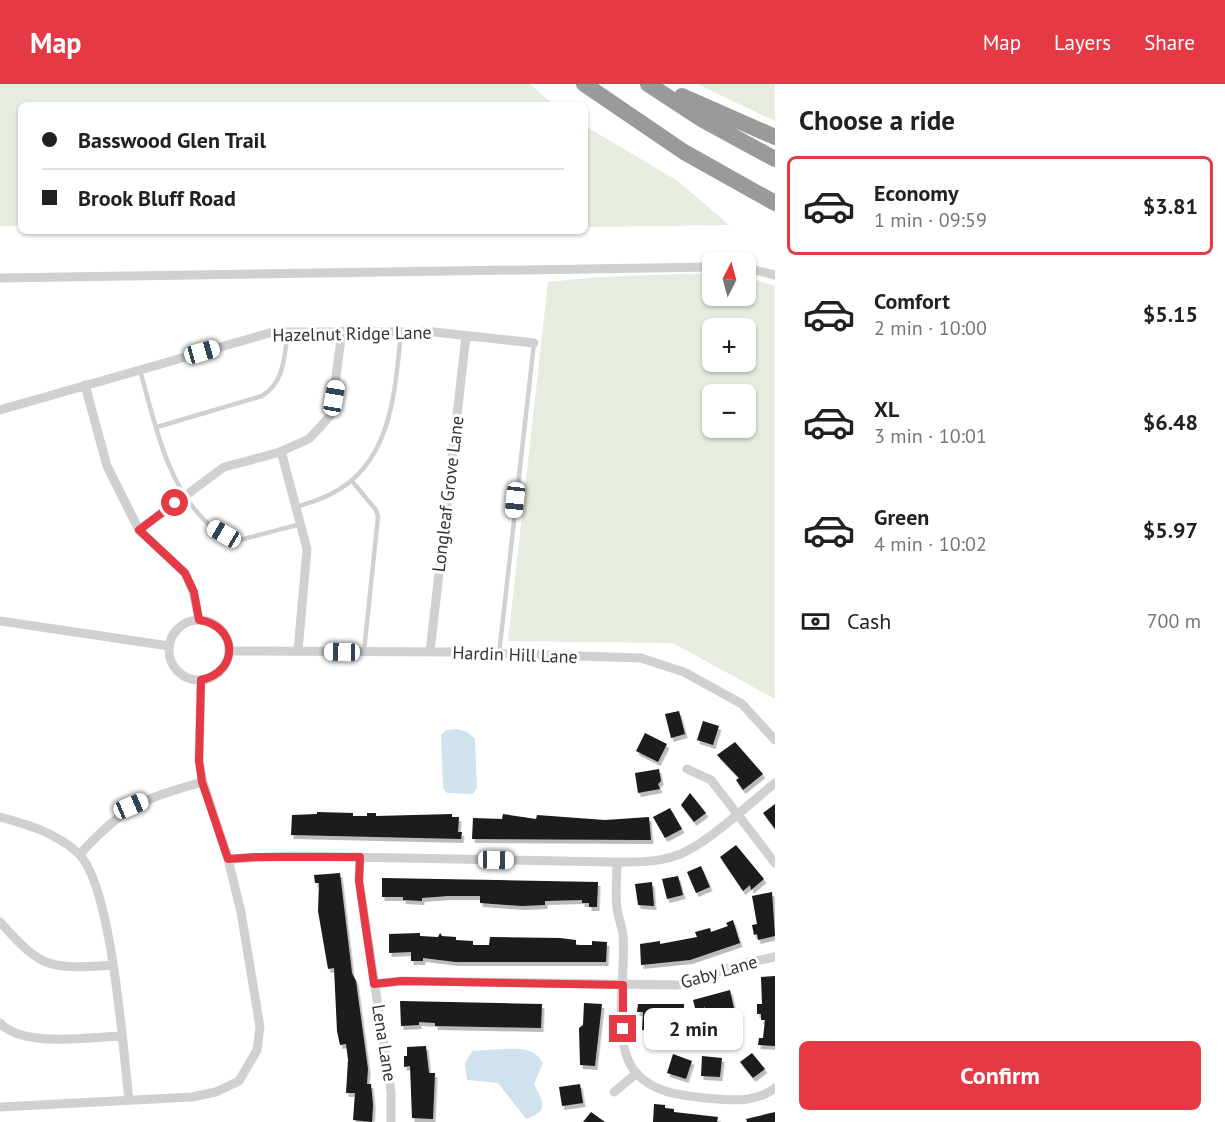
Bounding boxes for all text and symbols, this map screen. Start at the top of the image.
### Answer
text: Map [30,24,81,61]
text: Map [983,29,1021,56]
text: Layers [1054,29,1111,56]
text: Share [1144,29,1195,56]
text: Choose a ride [799,103,955,137]
text: Basswood Glen Trail [78,126,266,154]
icon: car [802,179,856,233]
text: Economy [874,179,958,207]
text: Brook Bluff Road [78,184,236,212]
text: $3.81 [1143,192,1198,220]
text: 1 min · 09:59 [874,207,987,233]
north arrow [702,252,756,306]
map controls [702,252,756,438]
icon: car [802,287,856,341]
text: Comfort [874,287,950,315]
text: $5.15 [1143,300,1198,328]
text: 2 min · 10:00 [874,315,987,341]
button: + [702,318,756,372]
street label: Hazelnut Ridge Lane [272,321,432,346]
car [182,338,222,366]
car [322,379,346,417]
button: − [702,384,756,438]
icon: car [802,395,856,449]
text: XL [874,395,899,423]
text: $6.48 [1143,408,1198,436]
street label: Longleaf Grove Lane [427,415,468,573]
text: 3 min · 10:01 [874,423,987,449]
car [504,481,526,519]
route start [161,489,188,516]
icon: car [802,503,856,557]
text: Green [874,503,929,531]
text: $5.97 [1143,516,1198,544]
car [204,517,244,551]
text: 4 min · 10:02 [874,531,987,557]
icon: cash [799,605,832,638]
text: Cash [847,607,891,635]
text: 700 m [1147,608,1201,634]
street label: Hardin Hill Lane [452,641,578,668]
car [324,643,360,661]
car [111,791,151,821]
car [478,851,514,869]
street label: Gaby Lane [678,950,760,993]
street label: Lena Lane [367,1003,402,1083]
callout: 2 min [644,1008,743,1050]
route end [609,1015,636,1042]
text: 2 min [669,1016,718,1042]
button: Confirm [799,1041,1201,1110]

